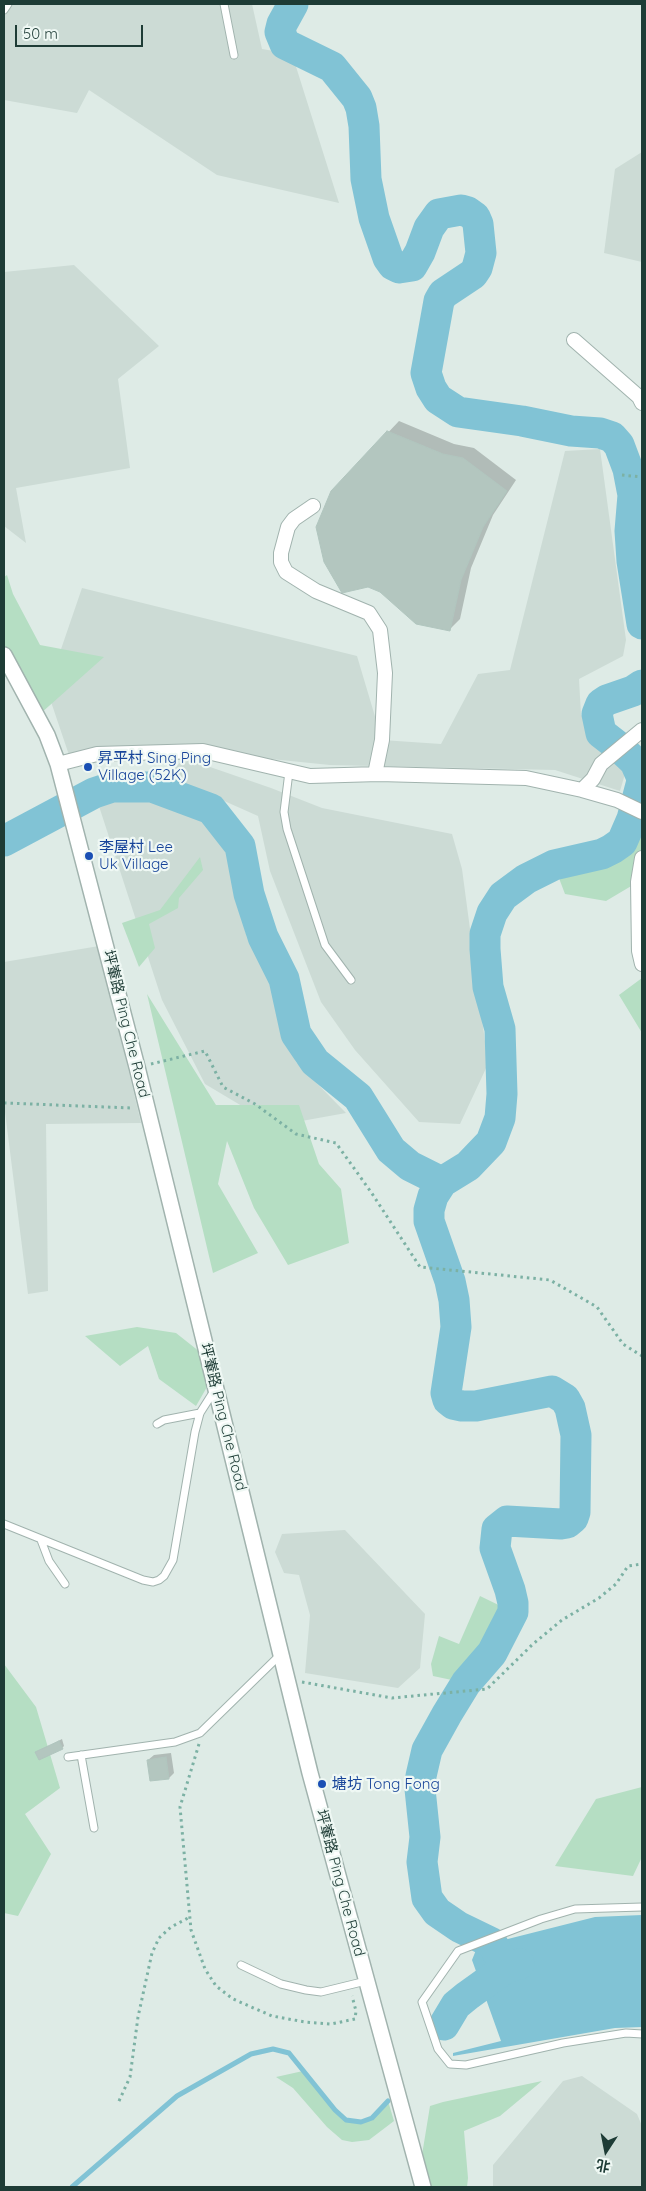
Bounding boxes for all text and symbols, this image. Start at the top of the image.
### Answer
scale bar [18,15,145,47]
text: 50 m [23,24,58,43]
place label: 昇平村 Sing Ping Village (52K) [98,749,211,784]
marker: 昇平村 Sing Ping Village (52K) [82,761,94,773]
place label: 李屋村 Lee Uk Village [99,838,173,873]
marker: 李屋村 Lee Uk Village [83,850,95,862]
street label: 坪輋路 Ping Che Road [99,948,153,1100]
street label: 坪輋路 Ping Che Road [196,1341,250,1493]
place label: 塘坊 Tong Fong [332,1775,440,1793]
marker: 塘坊 Tong Fong [316,1778,328,1790]
street label: 坪輋路 Ping Che Road [312,1808,368,1958]
north arrow [581,2126,631,2176]
text: 北 [595,2156,612,2176]

